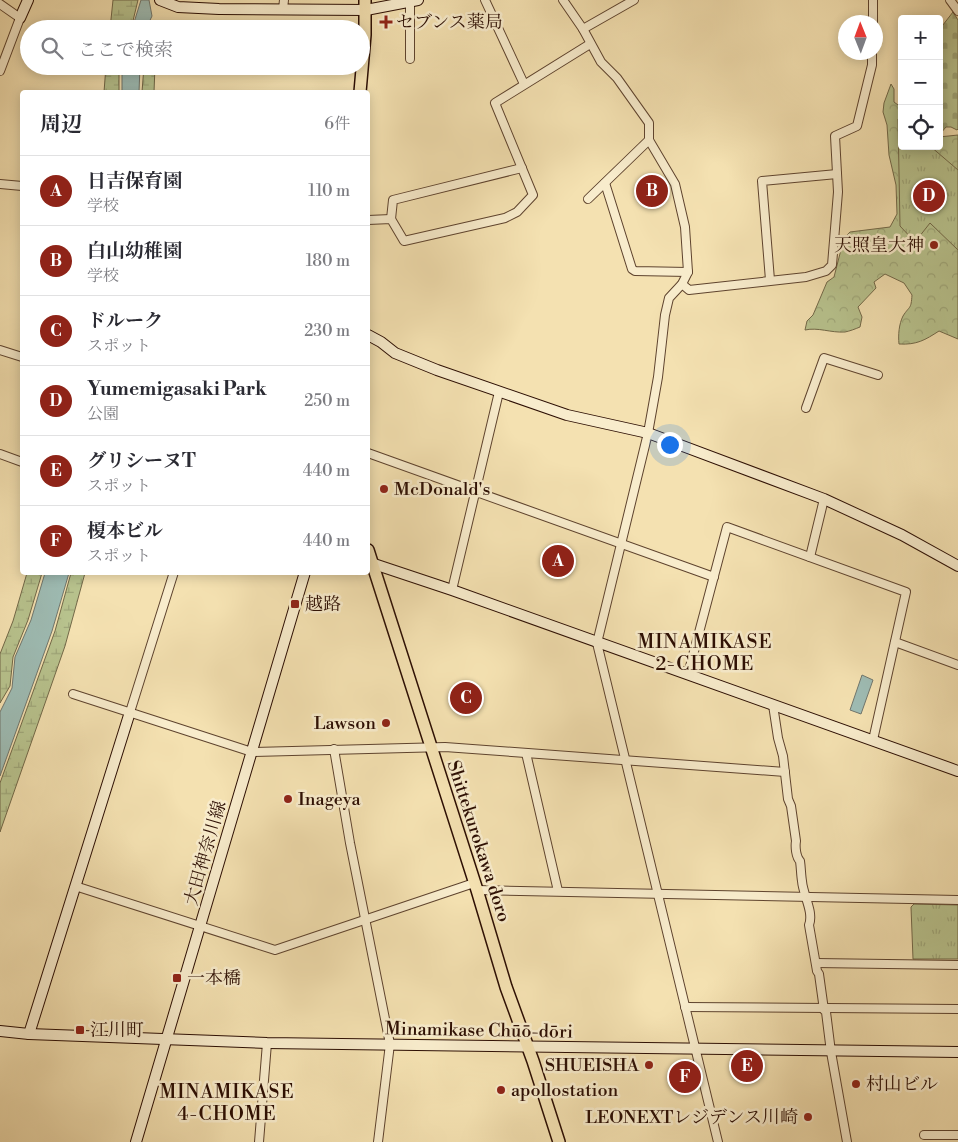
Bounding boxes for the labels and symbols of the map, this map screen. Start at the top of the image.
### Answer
place label: セブンス薬局 [396,11,503,34]
north arrow [838,15,883,60]
marker: セブンス薬局 [380,16,392,28]
pin: B [636,172,668,210]
pin: D [913,177,945,215]
place label: 天照皇大神 [834,234,924,257]
marker: 天照皇大神 [928,239,940,251]
your location [657,432,683,458]
place label: McDonald's [394,478,491,501]
marker: McDonald's [378,483,390,495]
pin: A [542,542,574,580]
place label: 越路 [305,593,341,616]
marker: 越路 [289,598,301,610]
district label: MINAMIKASE 2-CHOME [637,630,773,676]
pin: C [450,679,482,717]
place label: Lawson [314,712,376,735]
marker: Lawson [380,717,392,729]
street label: Shittekurokawa doro [442,757,516,925]
place label: Inageya [298,788,361,811]
marker: Inageya [282,793,294,805]
street label: 大田神奈川線 [180,798,231,908]
place label: 一本橋 [187,967,241,990]
marker: 一本橋 [171,972,183,984]
street label: Minamikase Chūō-dōri [385,1017,573,1044]
place label: 江川町 [90,1019,144,1042]
marker: 江川町 [74,1024,86,1036]
pin: E [731,1047,763,1085]
place label: SHUEISHA [545,1054,640,1077]
pin: F [669,1058,701,1096]
marker: SHUEISHA [643,1059,655,1071]
place label: 村山ビル [866,1073,938,1096]
marker: 村山ビル [850,1078,862,1090]
place label: apollostation [511,1079,619,1102]
district label: MINAMIKASE 4-CHOME [159,1080,295,1126]
marker: apollostation [495,1084,507,1096]
place label: LEONEXTレジデンス川崎 [585,1106,798,1129]
marker: LEONEXTレジデンス川崎 [802,1111,814,1123]

